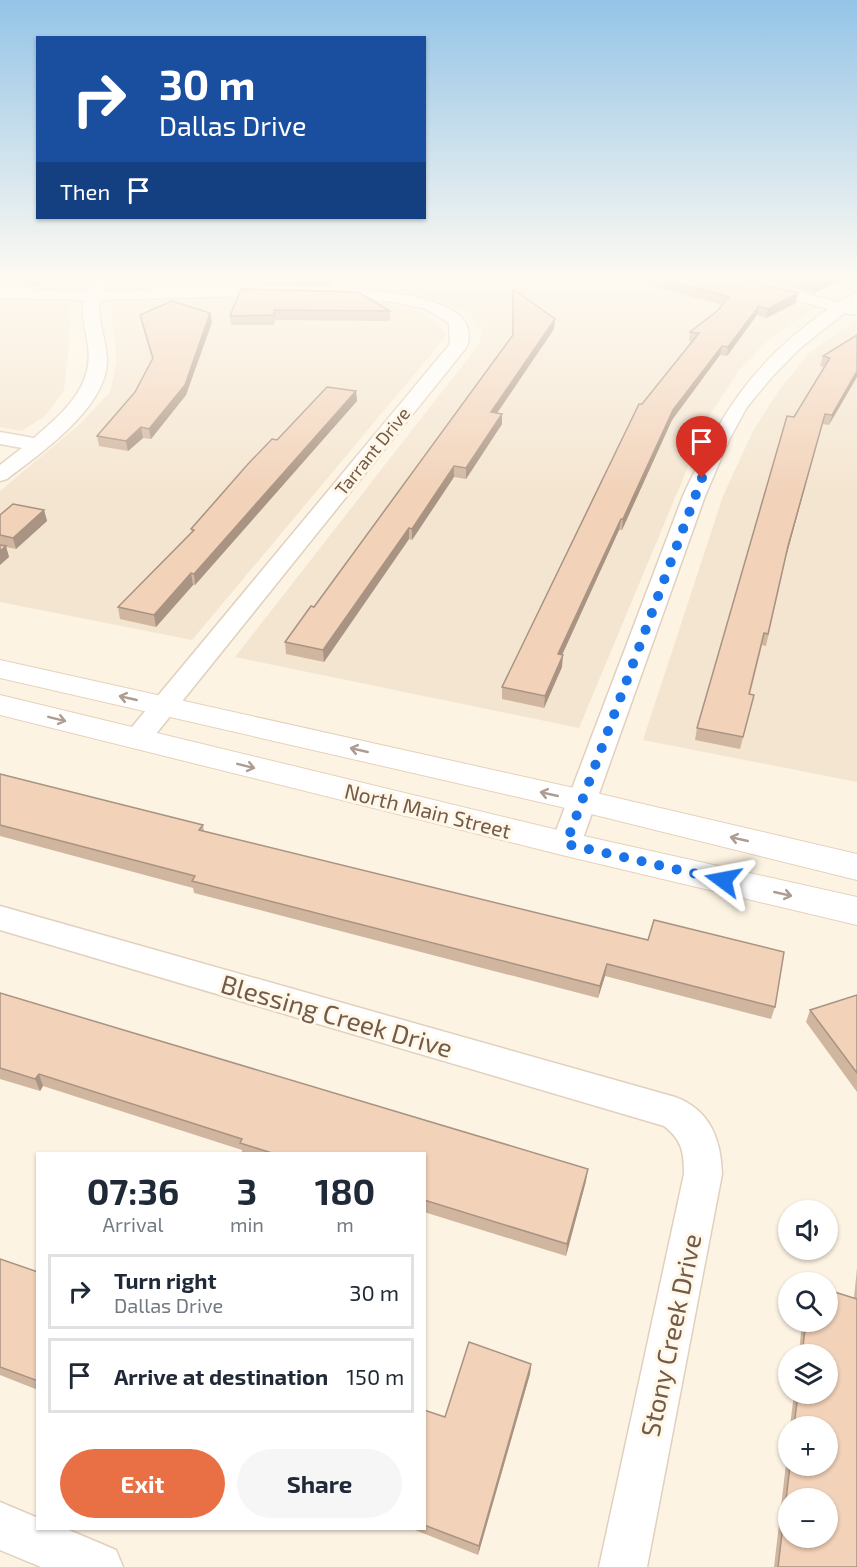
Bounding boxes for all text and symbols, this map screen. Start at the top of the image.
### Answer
text: 30 m [159,58,255,108]
icon: right [60,60,138,138]
text: Dallas Drive [159,109,306,141]
icon: arrive [122,174,155,207]
text: Then [60,178,110,204]
street label: Tarrant Drive [330,402,414,500]
pin [676,416,727,478]
icon: arrive [685,425,718,458]
one-way arrow [119,692,138,703]
one-way arrow [47,714,66,726]
one-way arrow [350,744,369,756]
one-way arrow [236,760,255,772]
street label: North Main Street [342,777,514,843]
one-way arrow [540,787,559,799]
one-way arrow [730,832,749,844]
position arrow [691,848,755,912]
one-way arrow [773,889,792,900]
street label: Blessing Creek Drive [218,967,456,1063]
text: 07:36 [87,1169,179,1212]
text: 3 [237,1169,257,1212]
text: 180 [315,1169,375,1212]
map controls [778,1200,838,1548]
button: sound [778,1200,838,1260]
text: Arrival [103,1212,163,1236]
text: min [230,1212,264,1236]
text: m [336,1212,354,1236]
street label: Stony Creek Drive [633,1231,707,1439]
text: Turn right [114,1267,216,1293]
button: search [778,1272,838,1332]
icon: right [63,1275,96,1308]
text: 30 m [349,1279,399,1305]
text: Dallas Drive [114,1293,223,1317]
button: layers [778,1344,838,1404]
icon: arrive [63,1359,96,1392]
text: Arrive at destination [114,1363,328,1389]
text: 150 m [346,1363,404,1389]
button: + [778,1416,838,1476]
button: Exit [60,1449,225,1518]
button: Share [237,1449,402,1518]
button: − [778,1488,838,1548]

